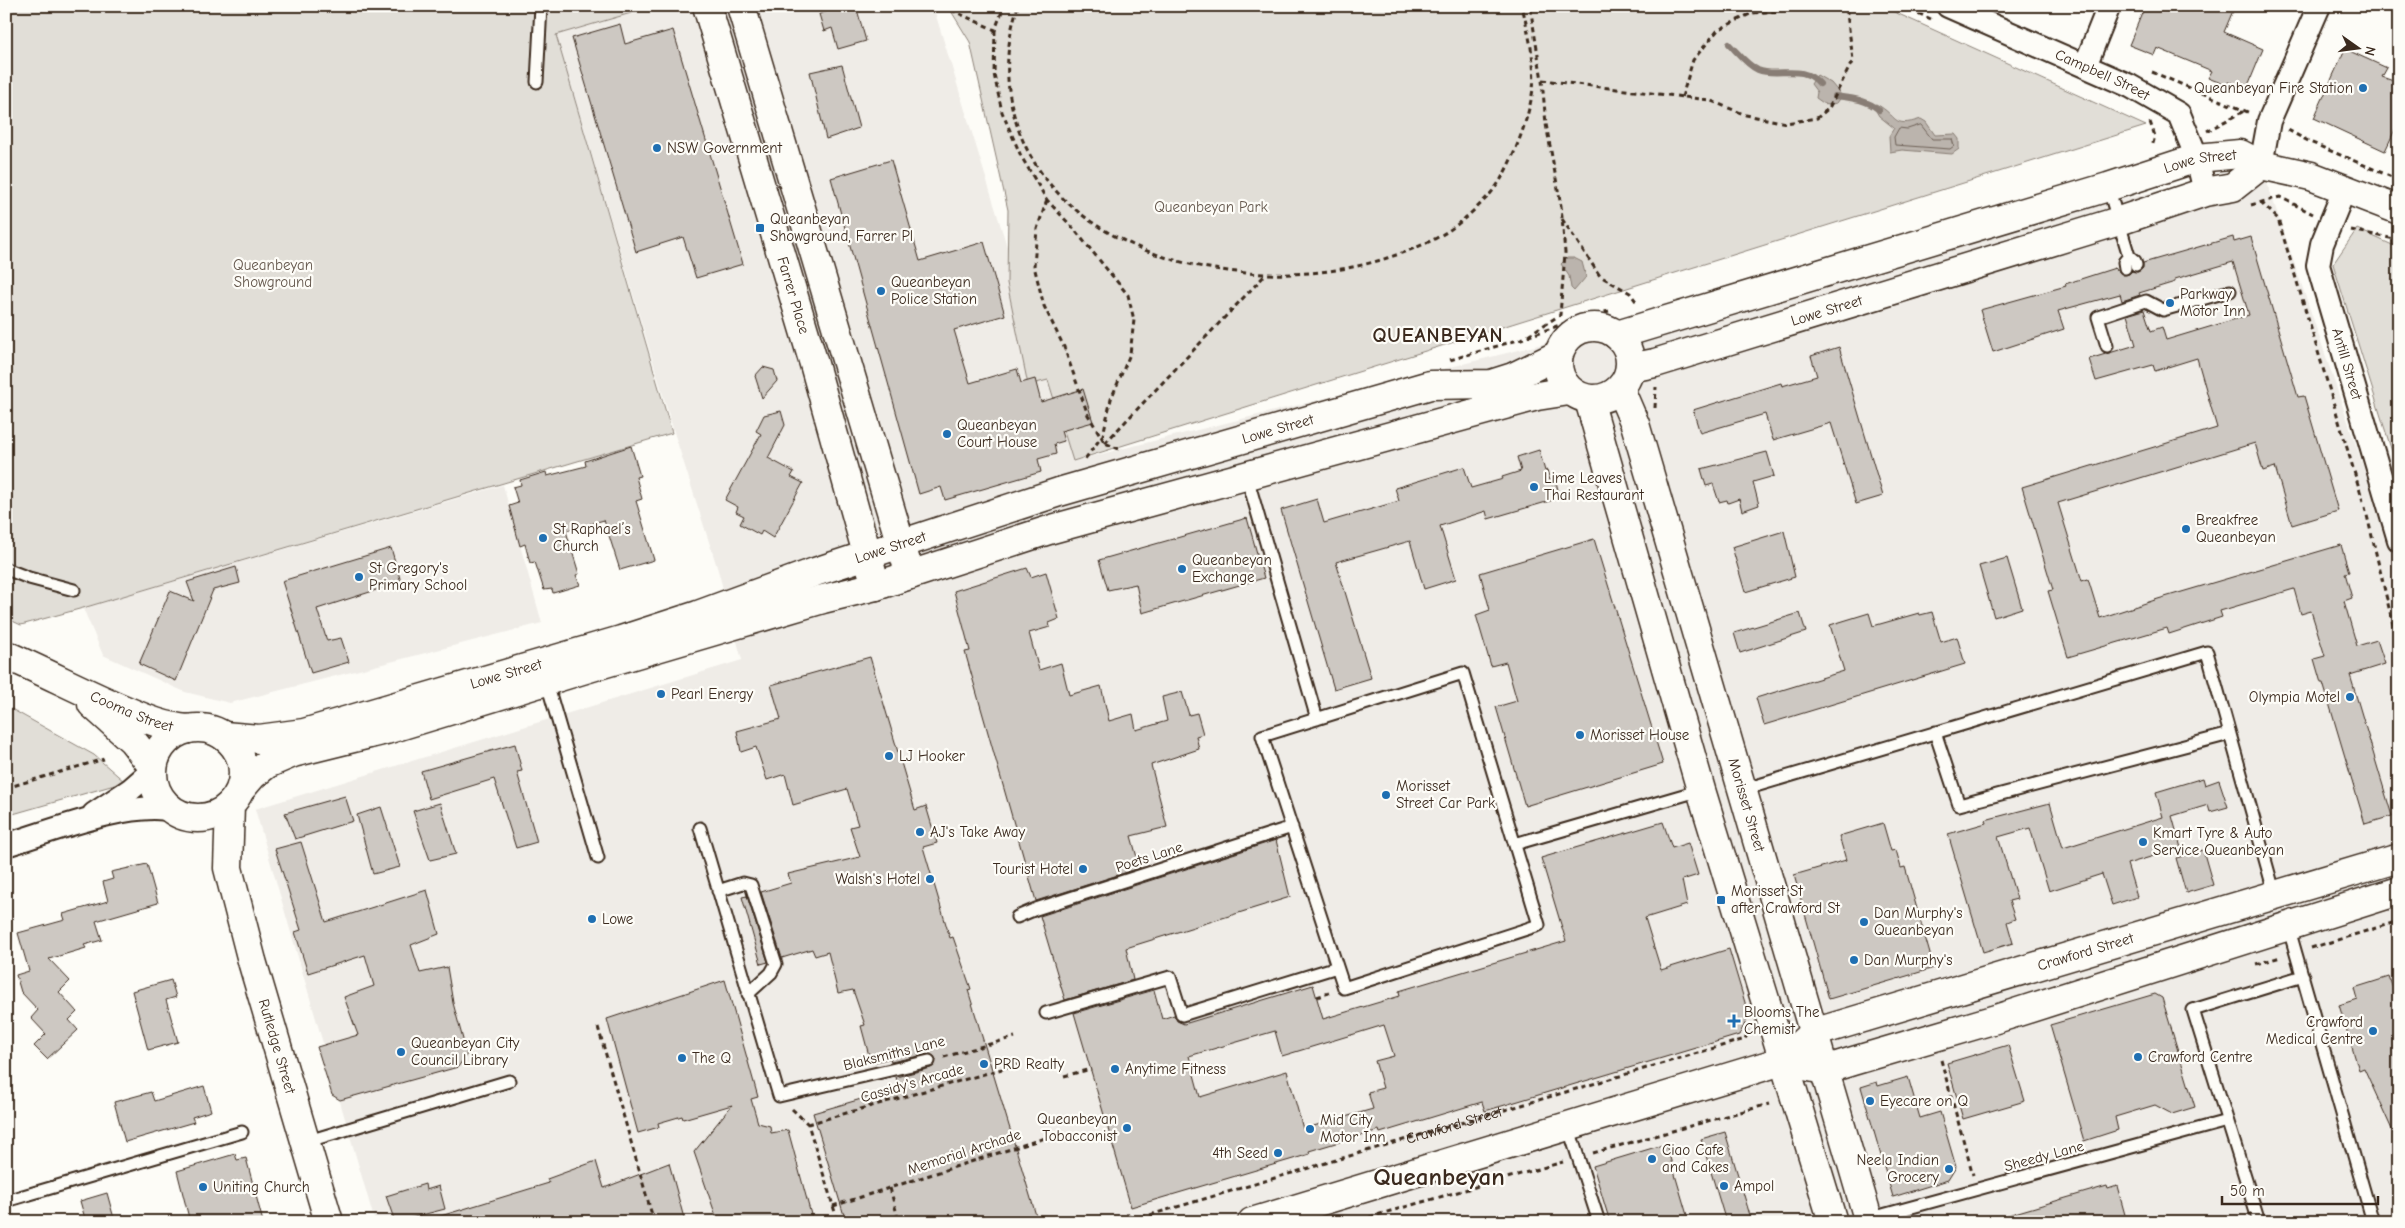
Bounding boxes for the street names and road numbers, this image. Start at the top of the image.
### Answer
street label: Campbell Street [2052,45,2154,105]
street label: Lowe Street [2162,145,2238,177]
street label: Farrer Place [773,254,814,337]
street label: Lowe Street [1789,291,1865,330]
street label: Antill Street [2328,326,2366,403]
street label: Lowe Street [1240,410,1316,448]
street label: Lowe Street [853,527,929,567]
street label: Lowe Street [468,655,545,693]
street label: Cooma Street [87,687,176,736]
street label: Morisset Street [1724,756,1769,855]
street label: Poets Lane [1113,838,1185,876]
street label: Crawford Street [2035,929,2136,975]
street label: Rutledge Street [255,997,300,1096]
street label: Blaksmiths Lane [841,1032,947,1074]
street label: Cassidy's Arcade [858,1060,966,1106]
street label: Crawford Street [1404,1102,1505,1148]
street label: Memorial Archade [905,1125,1024,1179]
street label: Sheedy Lane [2002,1137,2086,1175]

